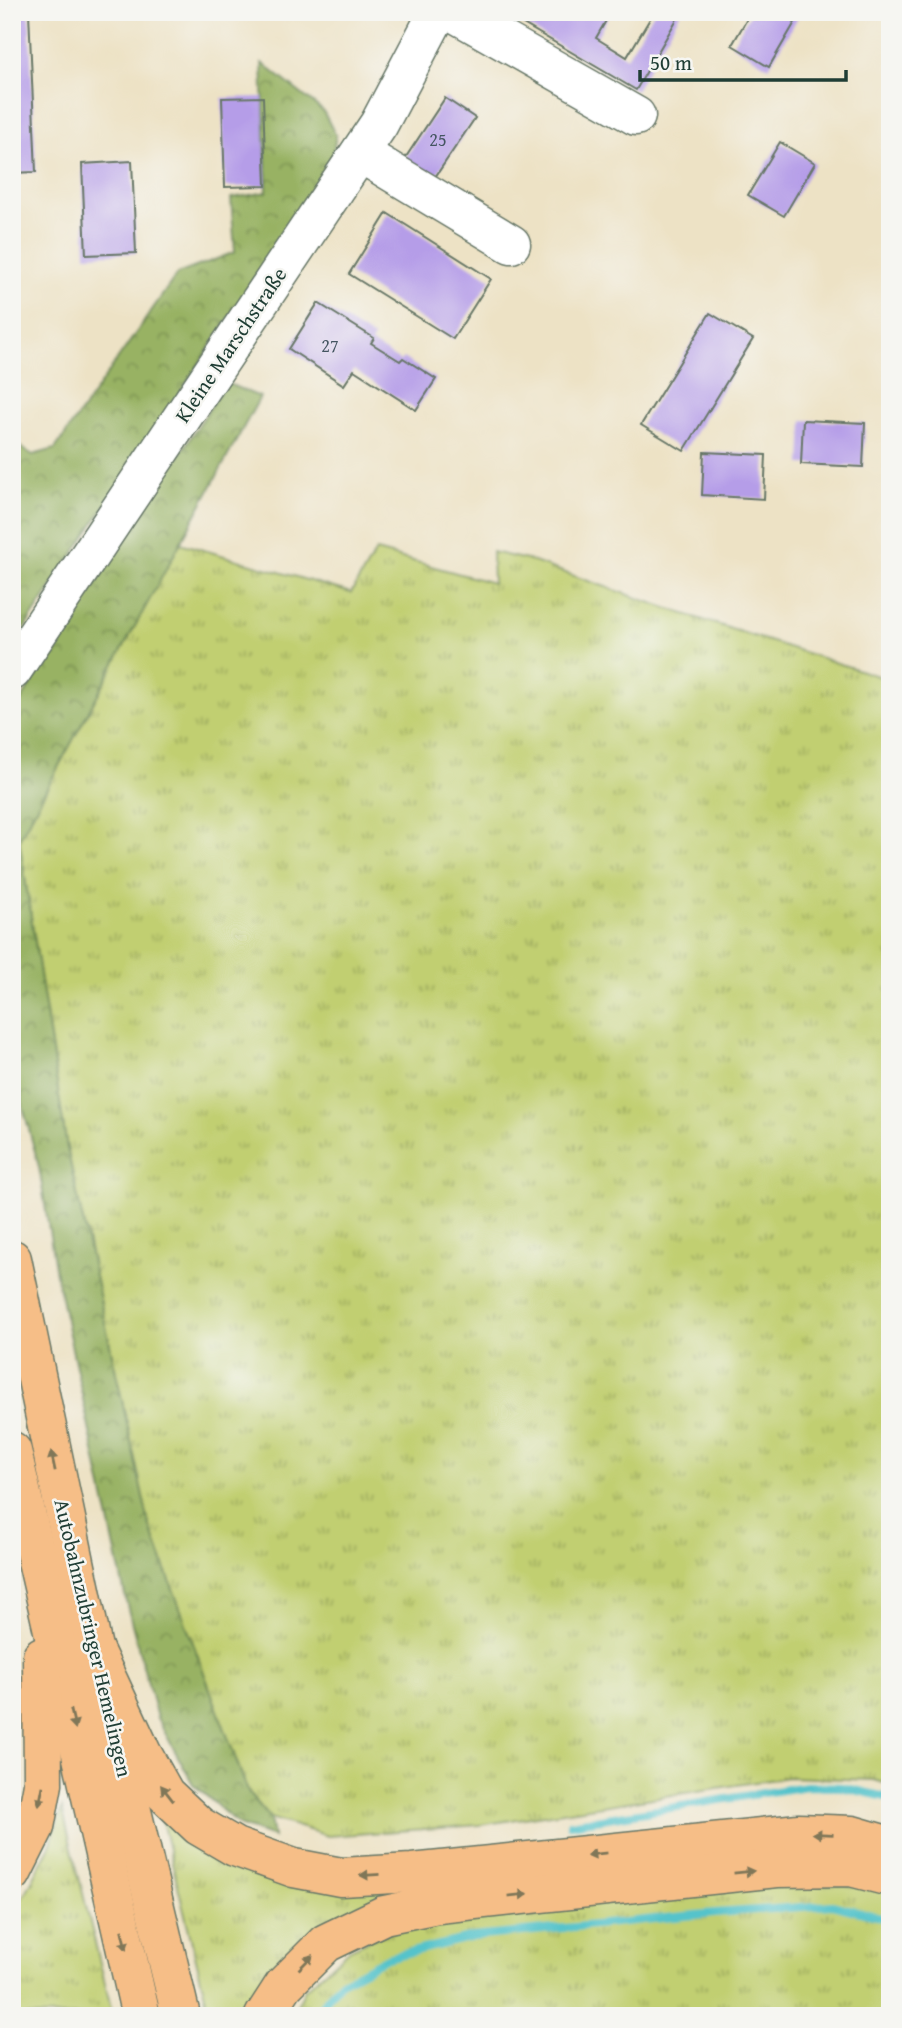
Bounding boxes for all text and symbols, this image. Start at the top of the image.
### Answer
scale bar [640,38,846,82]
text: 50 m [650,47,692,78]
house number: 25 [429,126,447,153]
street label: Kleine Marschstraße [167,261,294,429]
house number: 27 [321,332,339,359]
one-way arrow [48,1450,59,1472]
street label: Autobahnzubringer Hemelingen [46,1496,141,1780]
one-way arrow [67,1708,78,1730]
one-way arrow [35,1785,46,1807]
one-way arrow [160,1785,175,1803]
one-way arrow [812,1828,834,1839]
one-way arrow [585,1848,607,1859]
one-way arrow [733,1866,755,1877]
one-way arrow [359,1870,381,1881]
one-way arrow [507,1890,529,1901]
one-way arrow [118,1929,129,1951]
one-way arrow [298,1954,315,1971]

